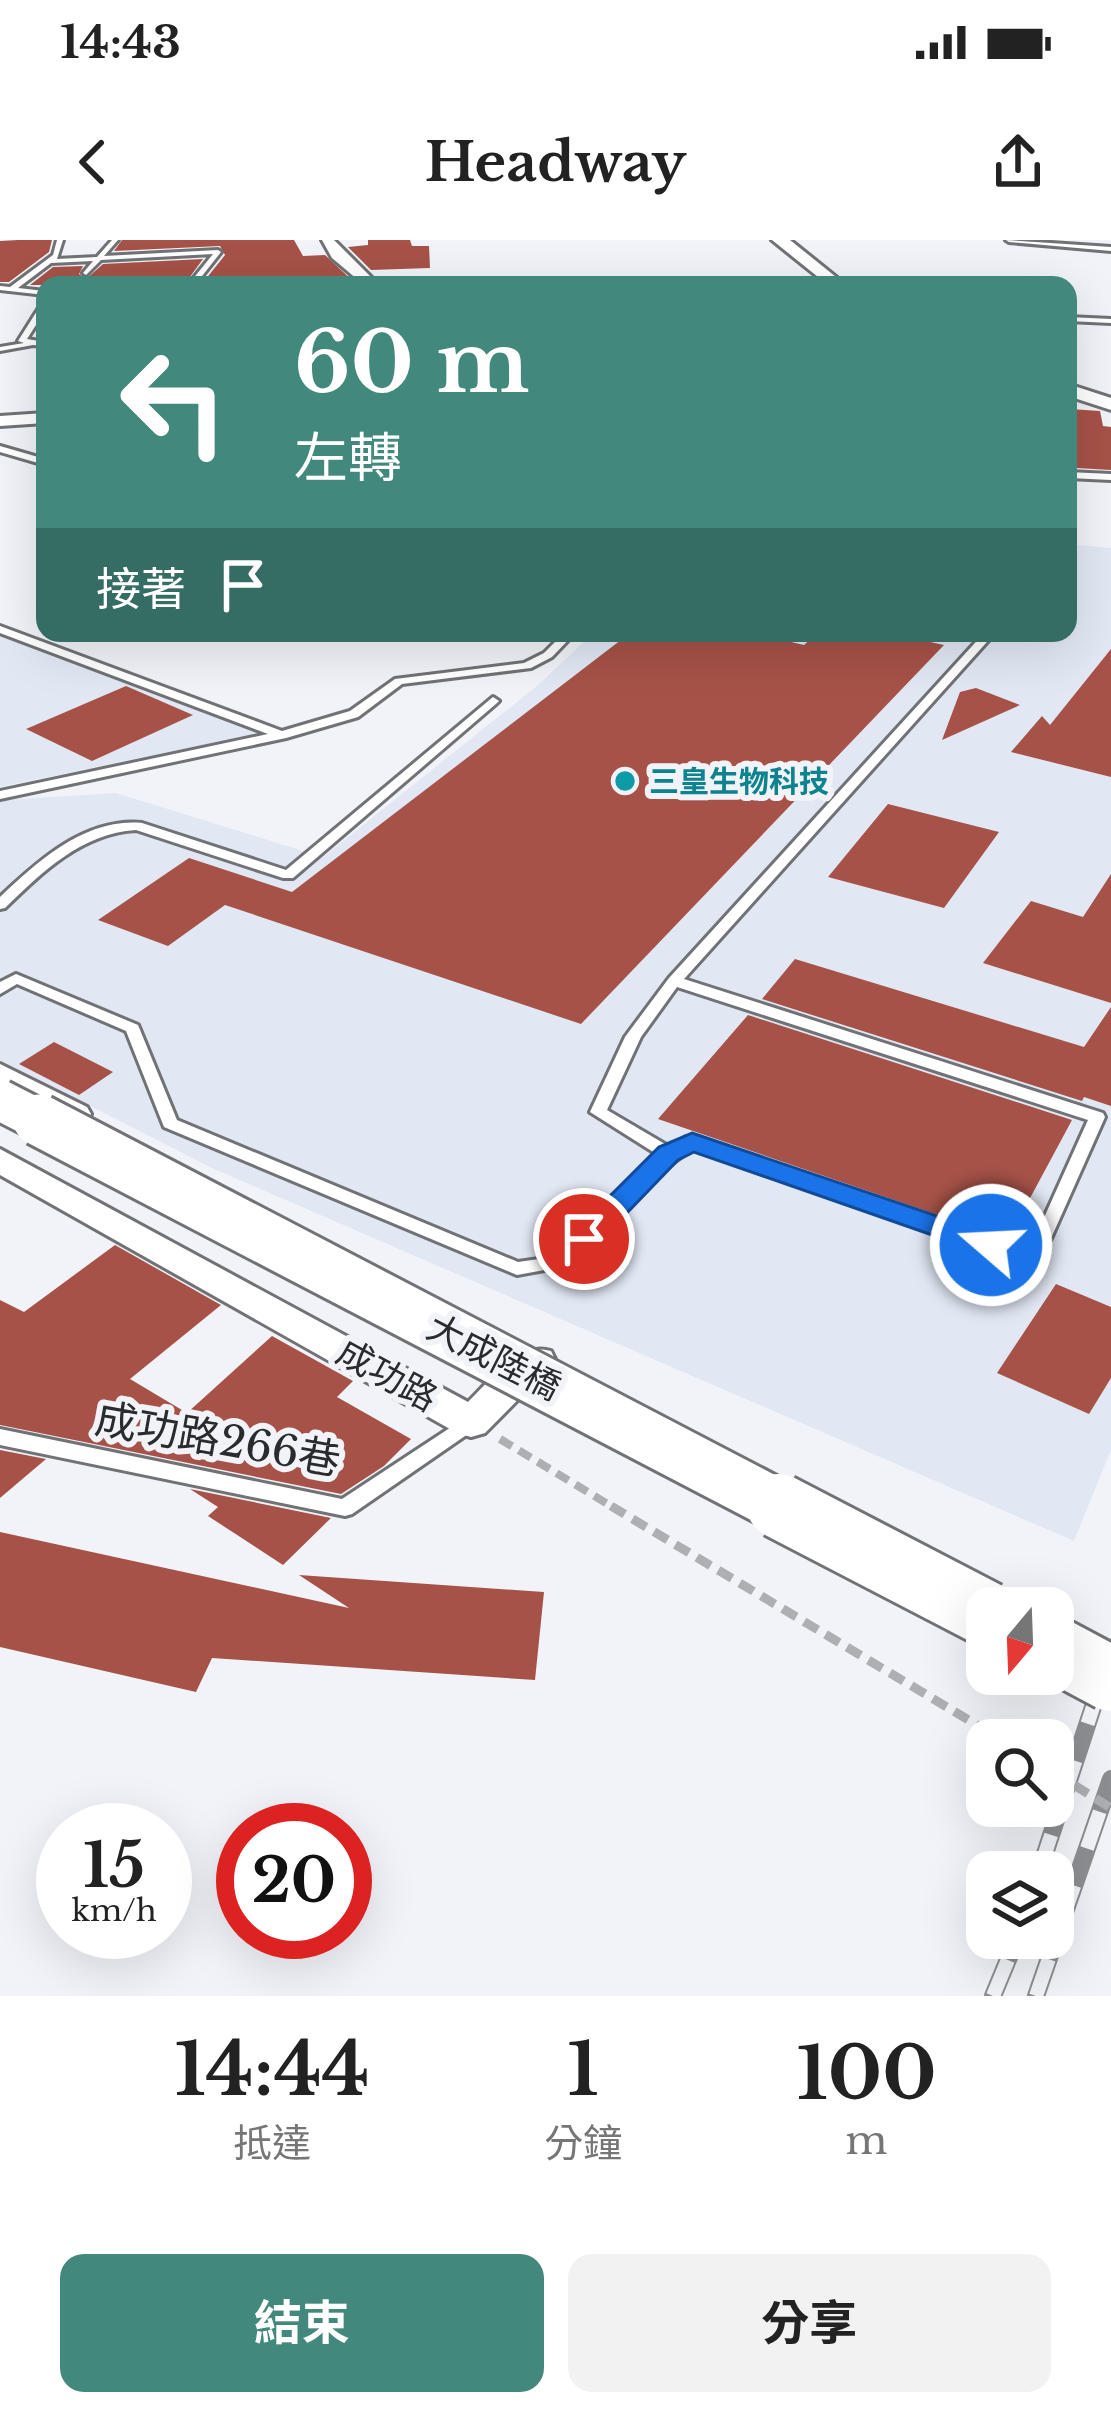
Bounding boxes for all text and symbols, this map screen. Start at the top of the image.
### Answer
text: 14:43 [60,14,181,70]
icon: back [60,129,126,195]
text: Headway [425,129,686,196]
icon: share [985,129,1051,195]
text: 60 m [294,311,529,415]
icon: left [96,324,252,480]
text: 左轉 [294,425,402,492]
icon: arrive [210,552,276,618]
text: 接著 [96,561,186,617]
place label: 三皇生物科技 [649,763,829,800]
marker: 三皇生物科技 [612,768,638,794]
position arrow [928,1182,1054,1308]
pin [533,1188,635,1290]
icon: arrive [551,1206,617,1272]
street label: 大成陸橋 [420,1304,568,1410]
street label: 成功路 [329,1329,445,1421]
street label: 成功路266巷 [91,1392,345,1486]
north arrow [966,1587,1074,1695]
map controls [966,1587,1074,1959]
button: search [966,1719,1074,1827]
speed limit sign: 20 [216,1803,372,1959]
text: 15 [83,1829,145,1903]
button: layers [966,1851,1074,1959]
text: km/h [71,1892,157,1929]
text: 14:44 [174,2025,370,2114]
text: 1 [567,2025,599,2114]
text: 100 [796,2029,937,2118]
text: m [846,2116,887,2165]
text: 抵達 [233,2119,311,2168]
text: 分鐘 [544,2119,622,2168]
button: 結束 [60,2254,544,2392]
button: 分享 [568,2254,1051,2392]

